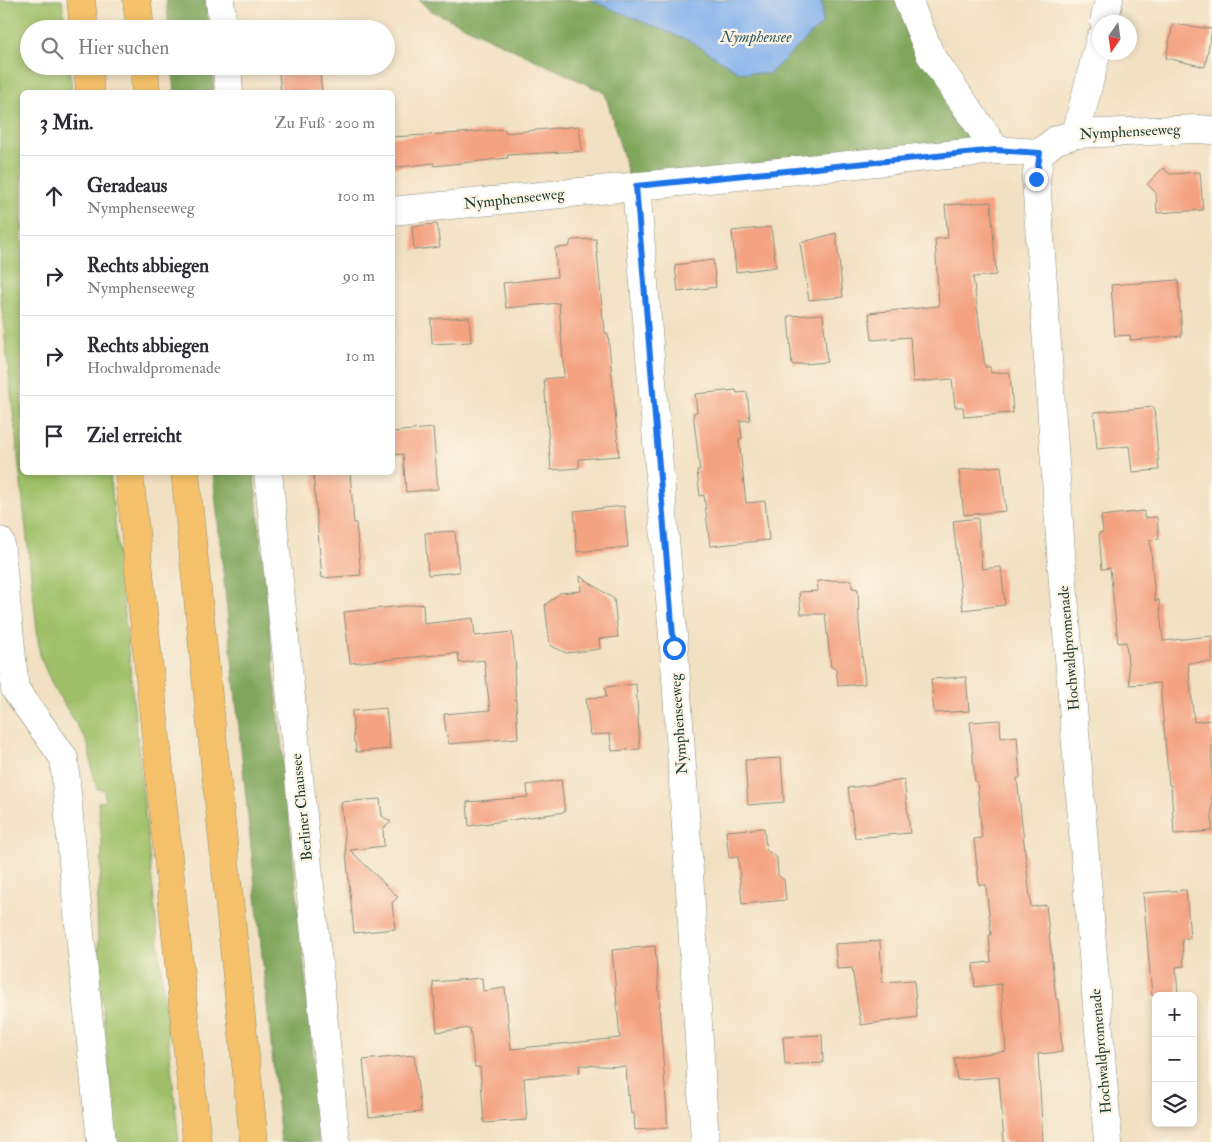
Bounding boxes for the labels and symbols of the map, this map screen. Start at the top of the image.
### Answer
north arrow [1092,15,1137,60]
water label: Nymphensee [719,27,792,47]
street label: Nymphenseeweg [1079,120,1182,145]
route end [1025,168,1048,191]
street label: Nymphenseeweg [463,184,566,215]
street label: Hochwaldpromenade [1054,585,1085,711]
route start [663,637,686,660]
street label: Nymphenseeweg [666,672,693,775]
street label: Berliner Chaussee [287,752,317,862]
street label: Hochwaldpromenade [1086,988,1117,1114]

